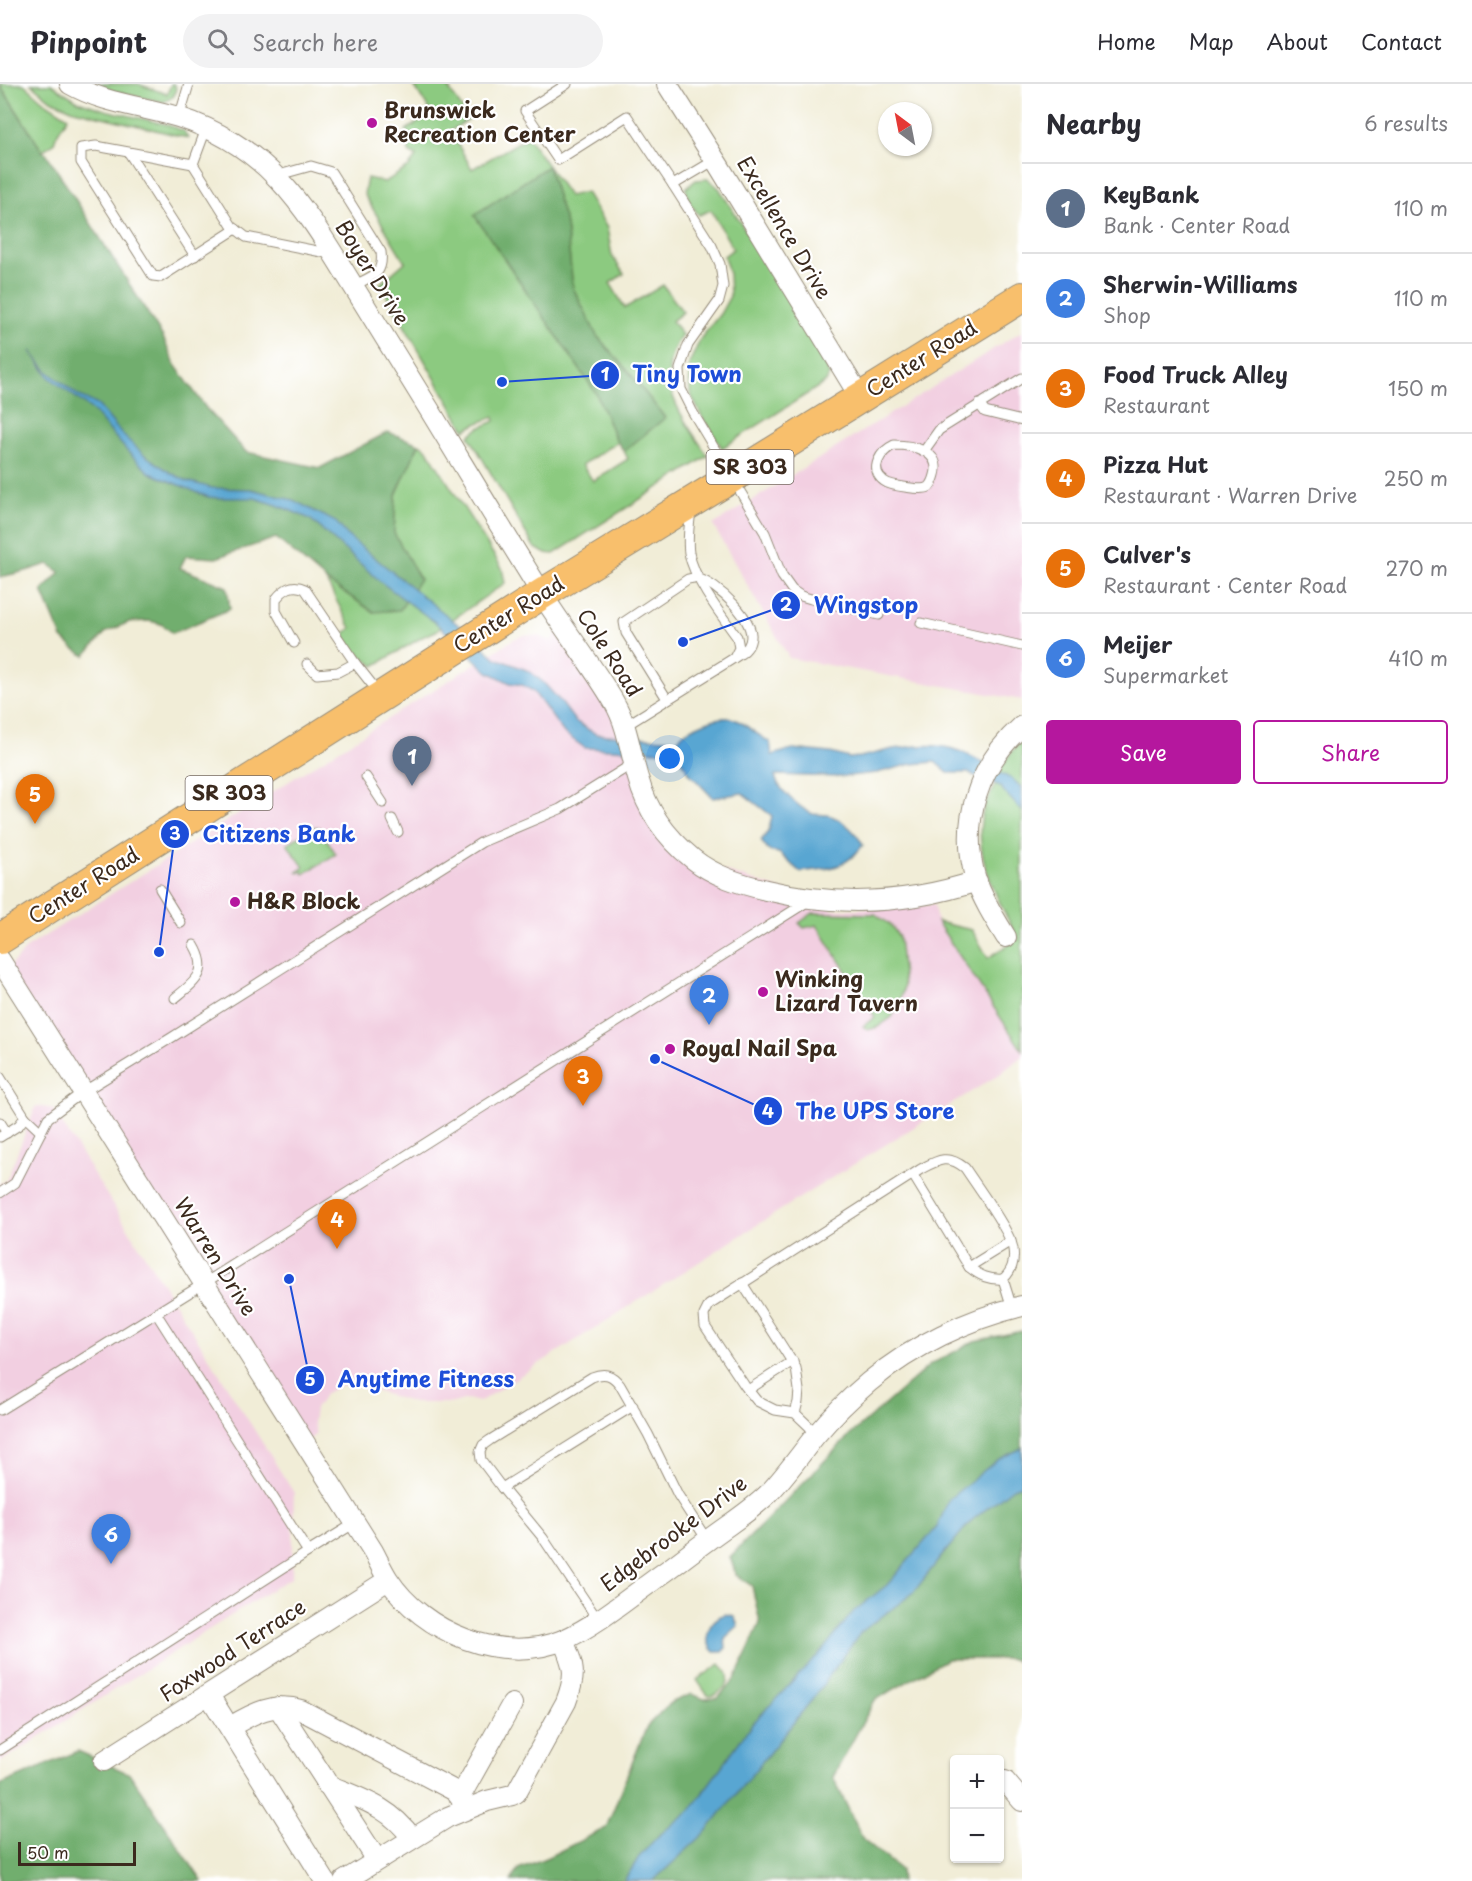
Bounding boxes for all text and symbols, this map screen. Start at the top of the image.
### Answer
search box [183,14,603,68]
text: Pinpoint [30,20,147,63]
icon: search [204,25,237,58]
text: Search here [252,25,378,58]
text: Home [1097,25,1156,57]
text: Map [1189,25,1234,57]
text: About [1267,25,1328,57]
text: Contact [1361,25,1442,57]
place label: Brunswick Recreation Center [384,93,576,149]
north arrow [878,102,932,156]
text: Nearby [1046,104,1141,143]
text: 6 results [1364,108,1448,138]
marker: Brunswick Recreation Center [365,116,379,130]
street label: Excellence Drive [730,149,841,305]
text: KeyBank [1103,177,1199,210]
text: 1 [1061,193,1070,223]
text: 110 m [1394,193,1448,223]
text: Bank · Center Road [1103,210,1290,240]
street label: Boyer Drive [329,213,419,331]
text: Sherwin-Williams [1103,267,1297,300]
text: 2 [1058,283,1073,313]
text: 110 m [1394,283,1448,313]
text: Shop [1103,300,1151,330]
street label: Center Road [859,310,983,404]
callout: Tiny Town [590,355,754,395]
text: Tiny Town [632,356,742,389]
text: Food Truck Alley [1103,357,1288,390]
text: 1 [601,360,610,387]
text: 3 [1059,373,1072,403]
text: 150 m [1388,373,1448,403]
text: Restaurant [1103,390,1210,420]
text: Pizza Hut [1103,447,1208,480]
road number: SR 303 [706,450,794,484]
text: 4 [1059,463,1072,493]
text: 250 m [1384,463,1448,493]
text: Restaurant · Warren Drive [1103,480,1357,510]
text: Culver's [1103,537,1191,570]
text: 5 [1059,553,1072,583]
text: 270 m [1385,553,1448,583]
street label: Center Road [446,566,570,660]
text: Restaurant · Center Road [1103,570,1347,600]
callout: Wingstop [771,585,930,625]
text: Wingstop [814,587,918,620]
text: 2 [780,590,793,617]
street label: Cole Road [570,601,651,702]
text: Meijer [1103,627,1172,660]
text: 6 [1058,643,1073,673]
text: 410 m [1388,643,1448,673]
text: Supermarket [1103,660,1229,690]
button: Save [1046,720,1241,784]
button: Share [1253,720,1448,784]
pin: 1 [392,736,432,786]
your location [655,744,684,773]
pin: 5 [15,774,54,824]
road number: SR 303 [186,776,272,810]
callout: Citizens Bank [160,814,368,854]
text: Citizens Bank [202,816,356,849]
text: 3 [169,819,181,846]
street label: Center Road [21,837,145,931]
place label: H&R Block [247,884,361,916]
marker: H&R Block [228,895,242,909]
place label: Winking Lizard Tavern [775,962,918,1018]
pin: 2 [690,976,728,1025]
marker: Winking Lizard Tavern [756,985,770,999]
place label: Royal Nail Spa [682,1031,838,1063]
marker: Royal Nail Spa [663,1042,677,1056]
pin: 3 [564,1056,602,1106]
callout: The UPS Store [753,1091,966,1131]
text: The UPS Store [796,1093,955,1126]
text: 4 [762,1097,774,1124]
street label: Warren Drive [167,1190,266,1322]
pin: 4 [318,1200,356,1249]
callout: Anytime Fitness [295,1360,527,1400]
text: Anytime Fitness [338,1361,515,1394]
text: 5 [304,1365,316,1392]
street label: Edgebrooke Drive [593,1467,753,1598]
pin: 6 [92,1514,130,1564]
street label: Foxwood Terrace [152,1590,311,1709]
map controls [950,1755,1004,1863]
button: + [950,1755,1004,1809]
button: − [950,1809,1004,1863]
scale bar [18,1839,136,1866]
text: 50 m [27,1840,68,1864]

